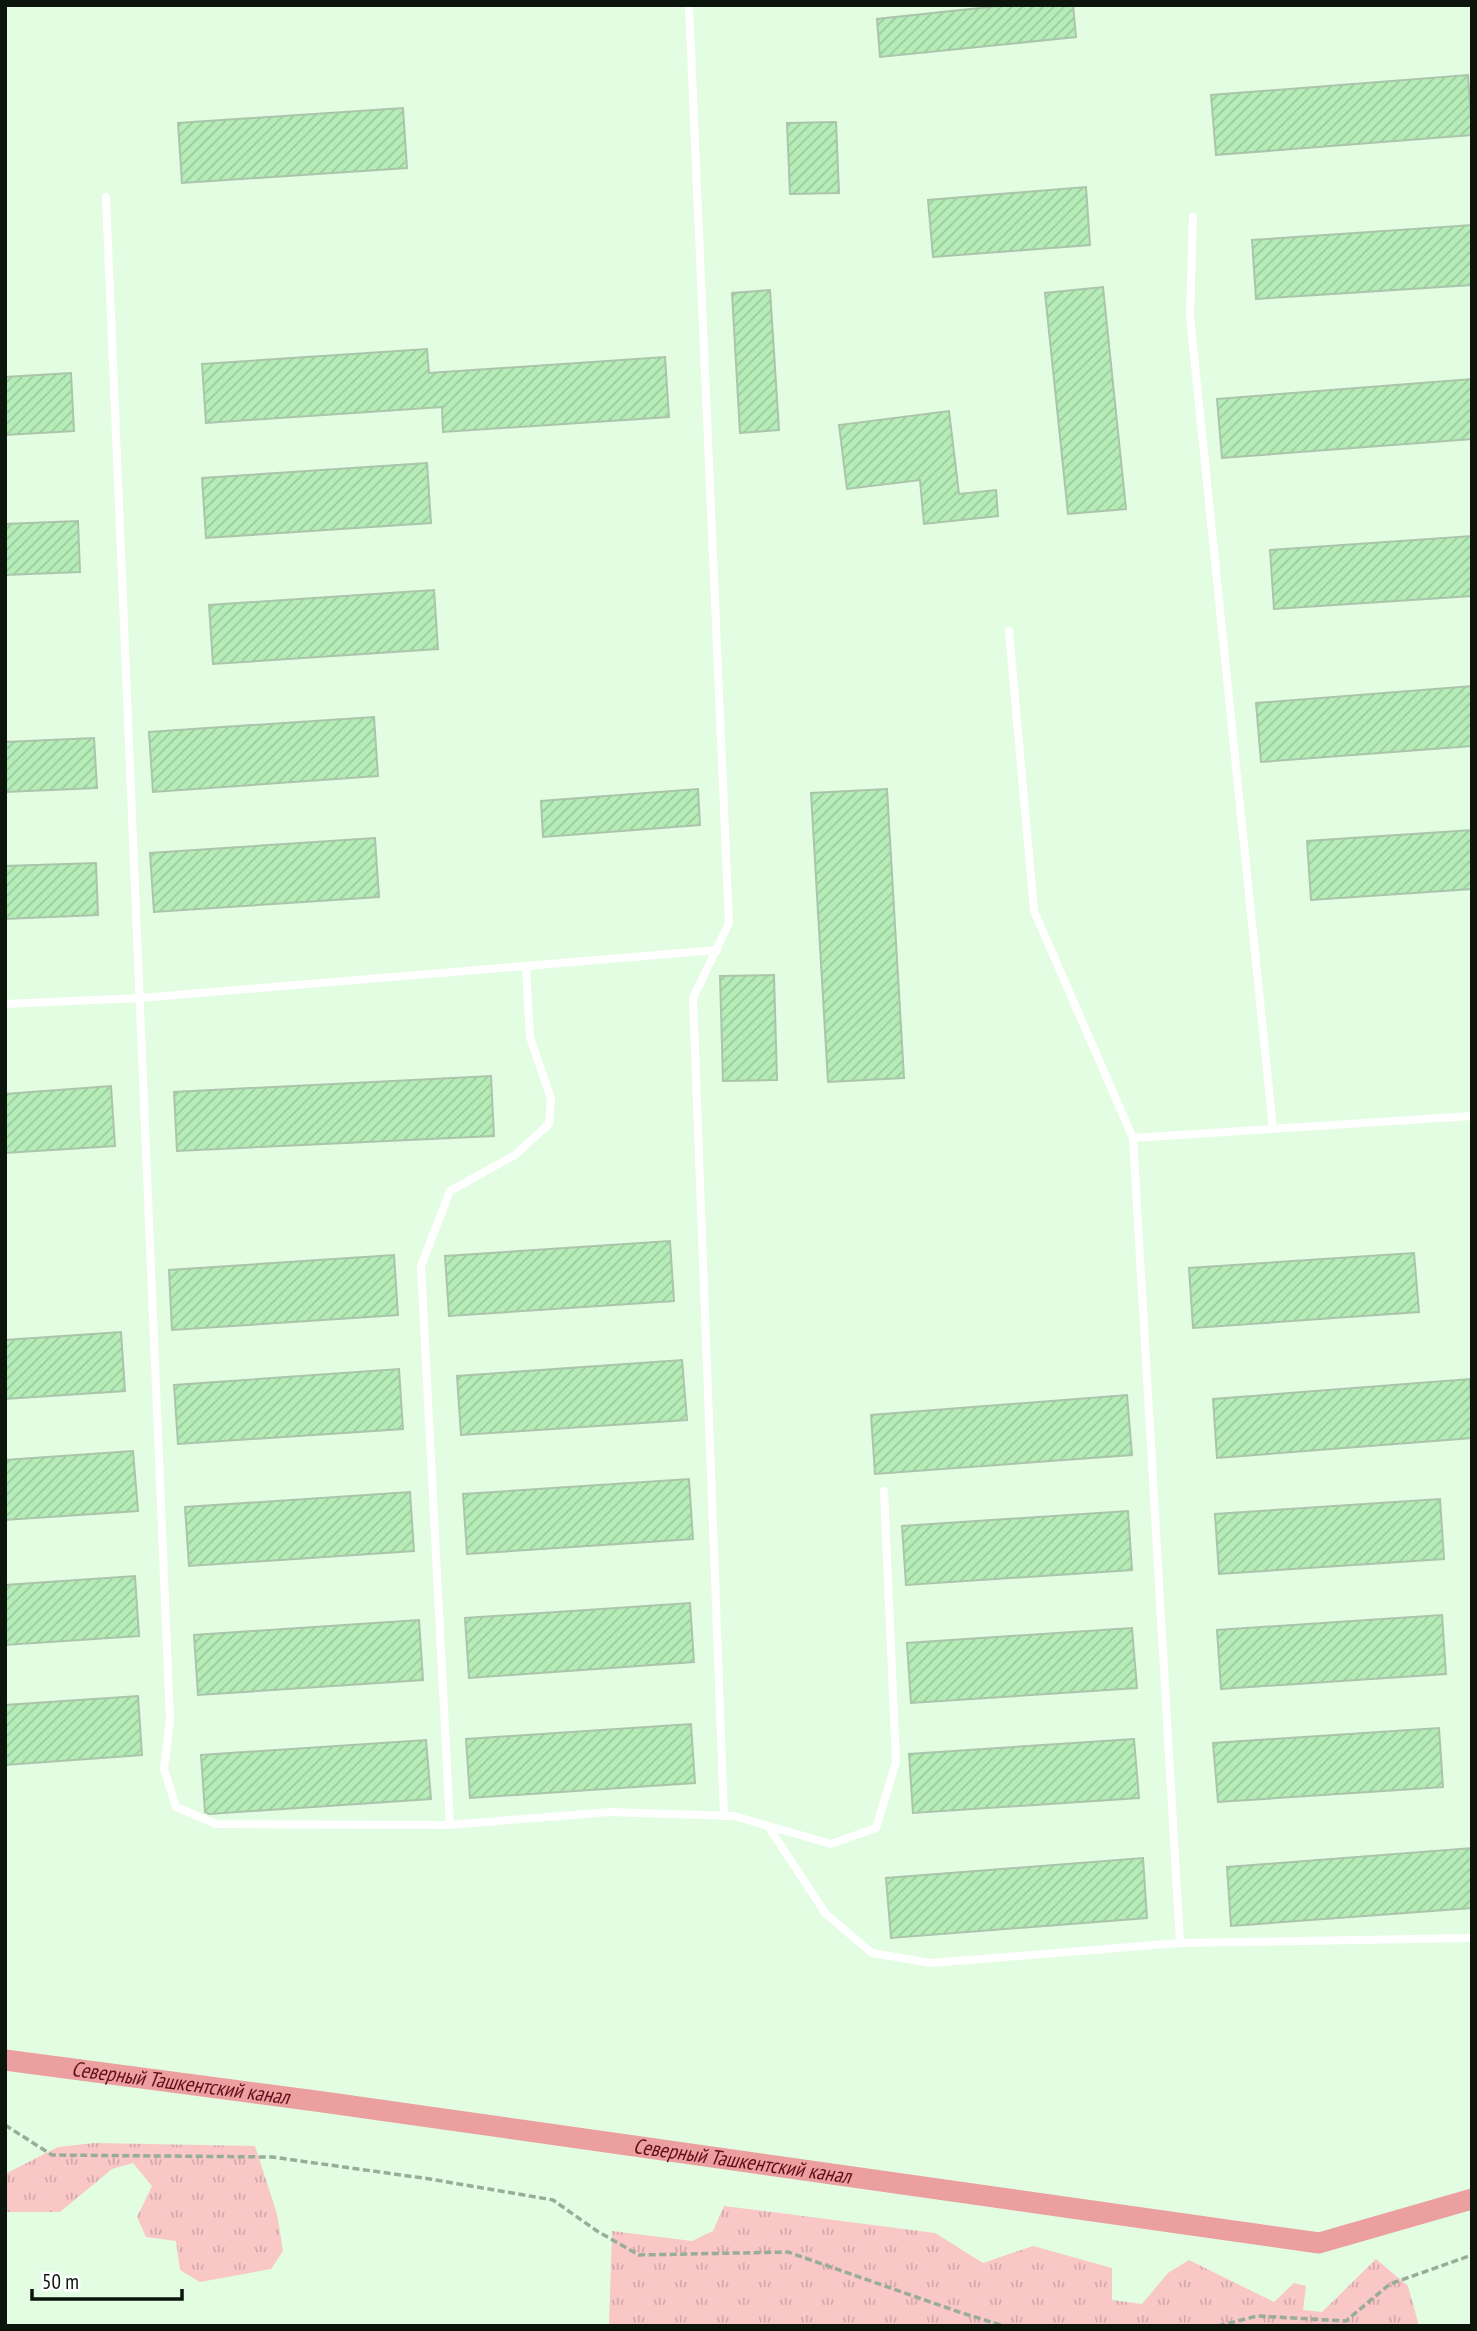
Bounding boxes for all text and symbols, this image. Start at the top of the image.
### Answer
water label: Северный Ташкентский канал [70,2055,293,2111]
water label: Северный Ташкентский канал [632,2132,854,2190]
scale bar [32,2258,182,2302]
text: 50 m [42,2268,79,2295]

